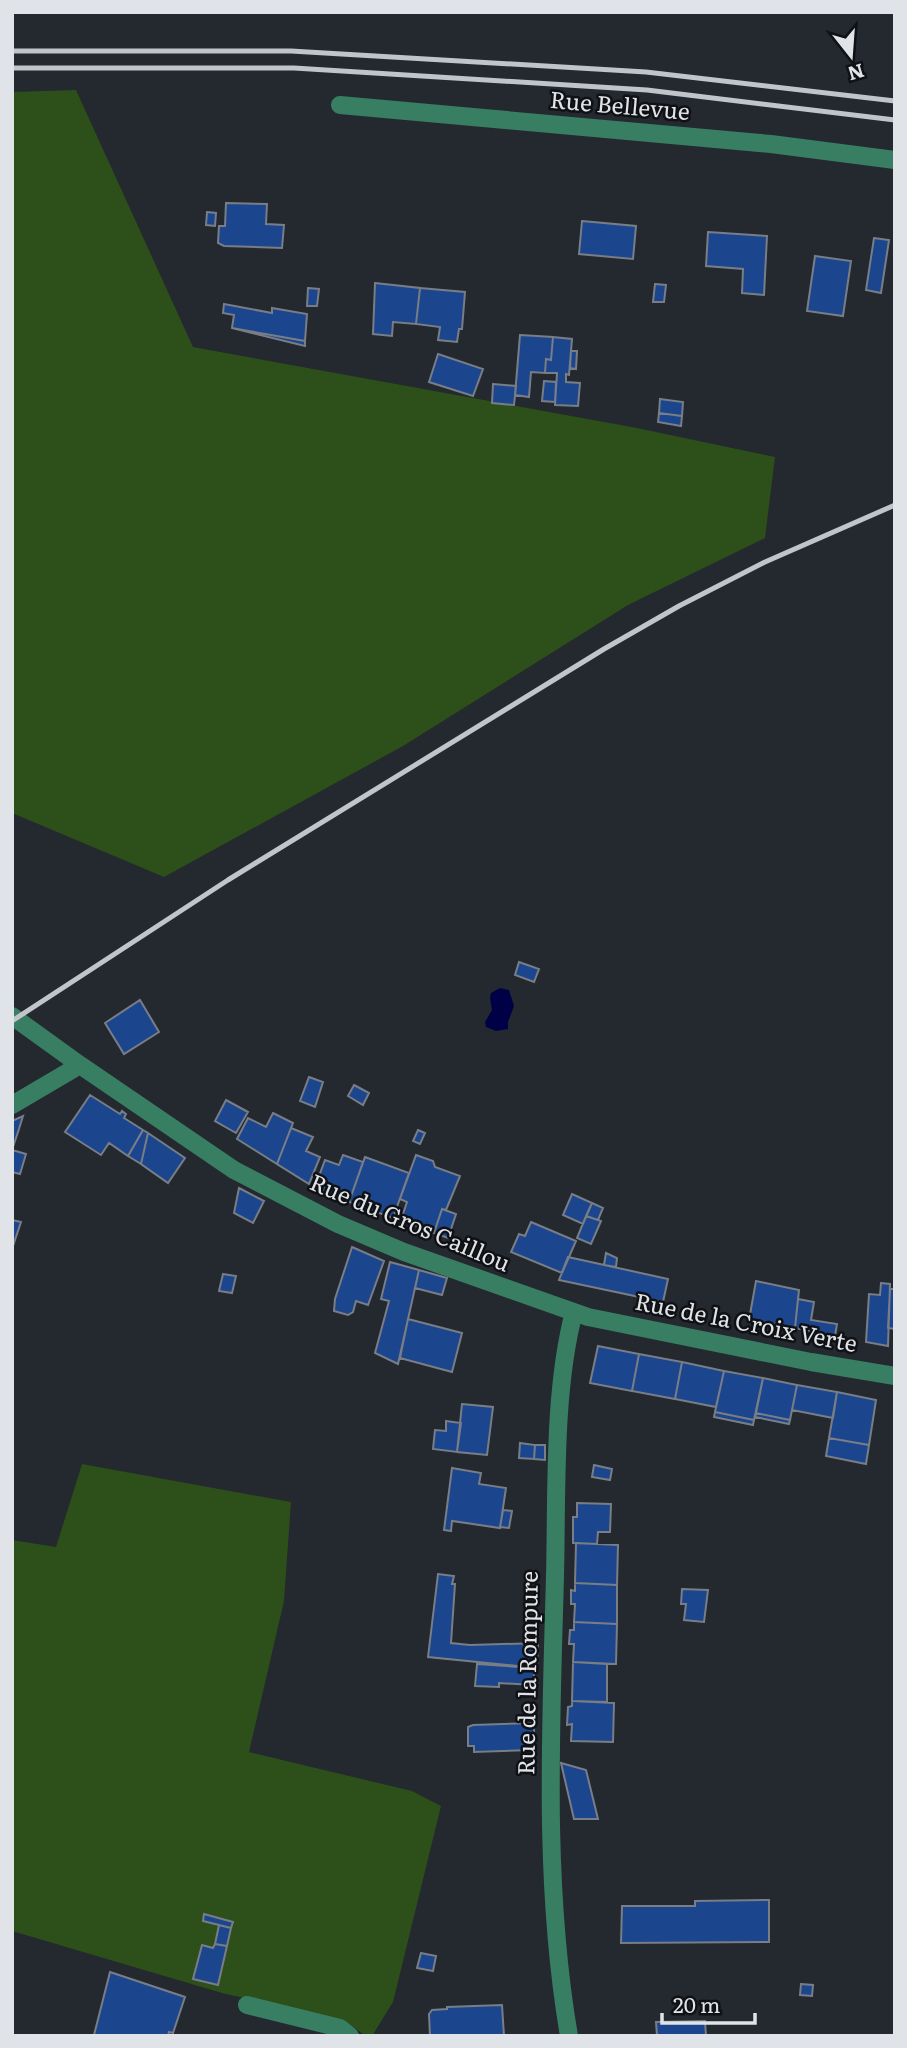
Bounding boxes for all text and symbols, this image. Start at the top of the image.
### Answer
north arrow [816,21,886,91]
text: N [844,57,868,89]
street label: Rue Bellevue [549,81,692,127]
street label: Rue du Gros Caillou [305,1164,516,1279]
street label: Rue de la Croix Verte [632,1283,860,1359]
street label: Rue de la Rompure [507,1570,545,1775]
scale bar [662,1982,755,2026]
text: 20 m [673,1988,720,2019]

